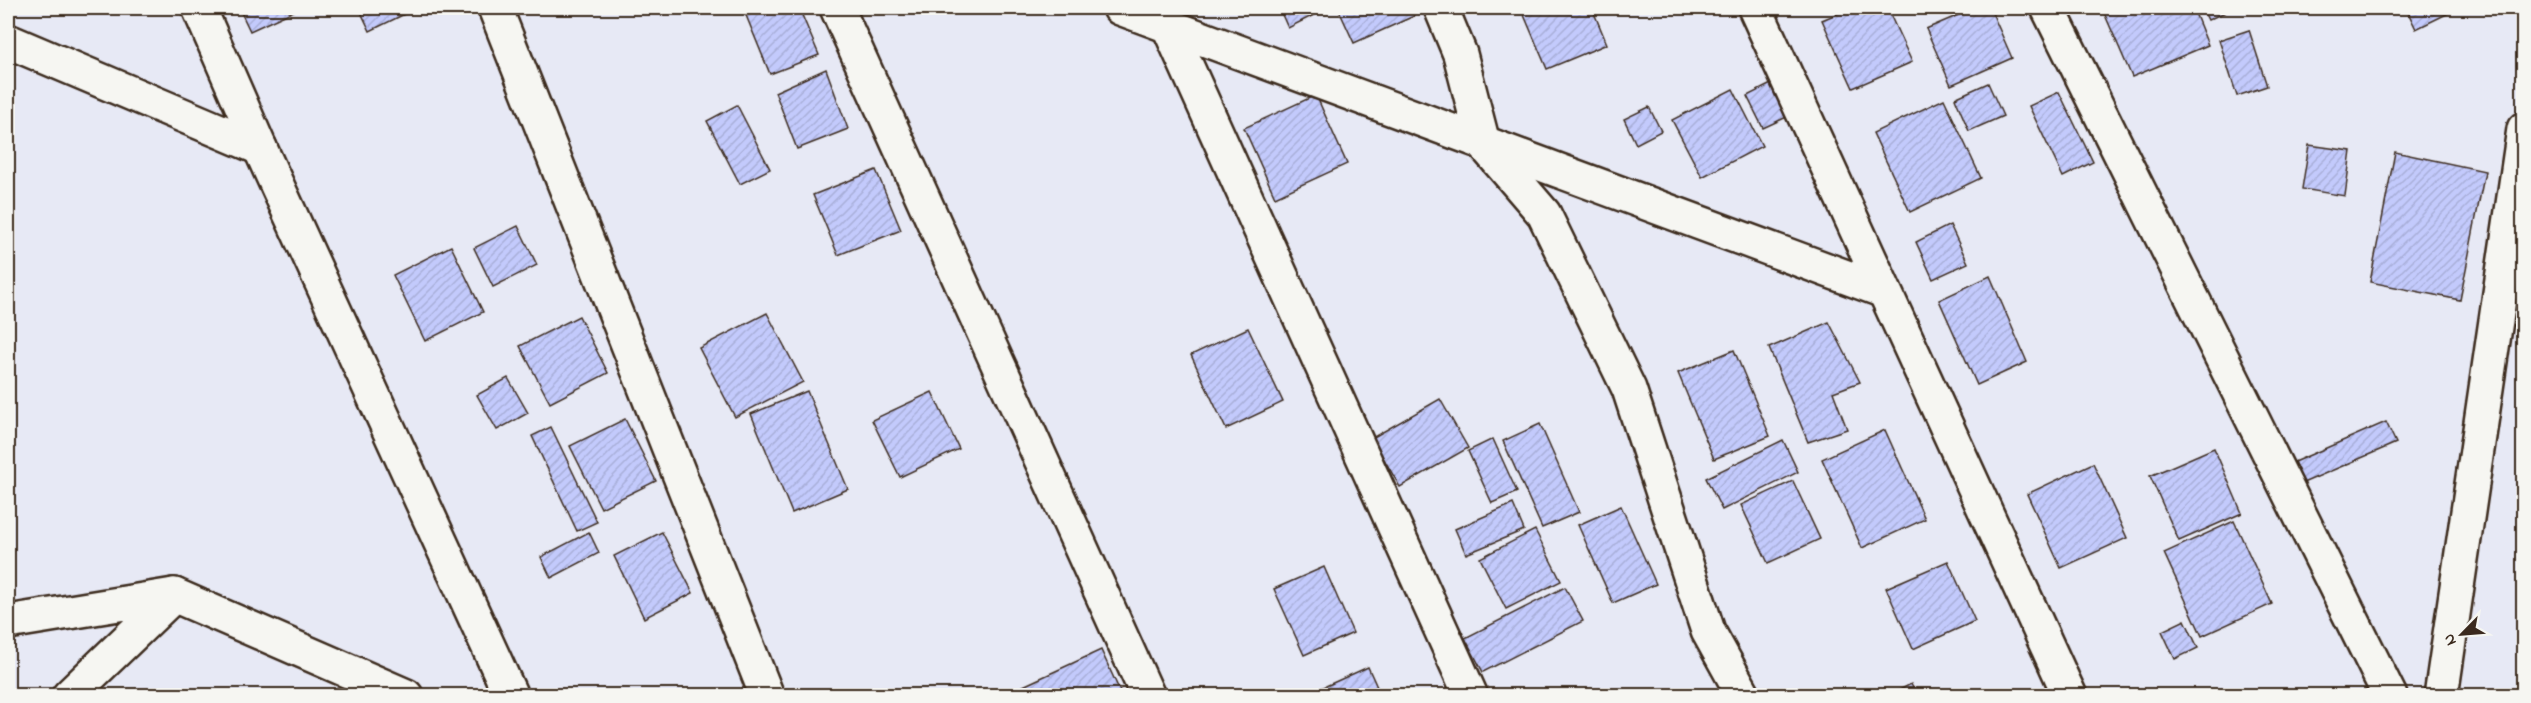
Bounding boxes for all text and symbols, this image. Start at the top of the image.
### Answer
north arrow [2432,604,2492,664]
text: N [2437,629,2463,649]

